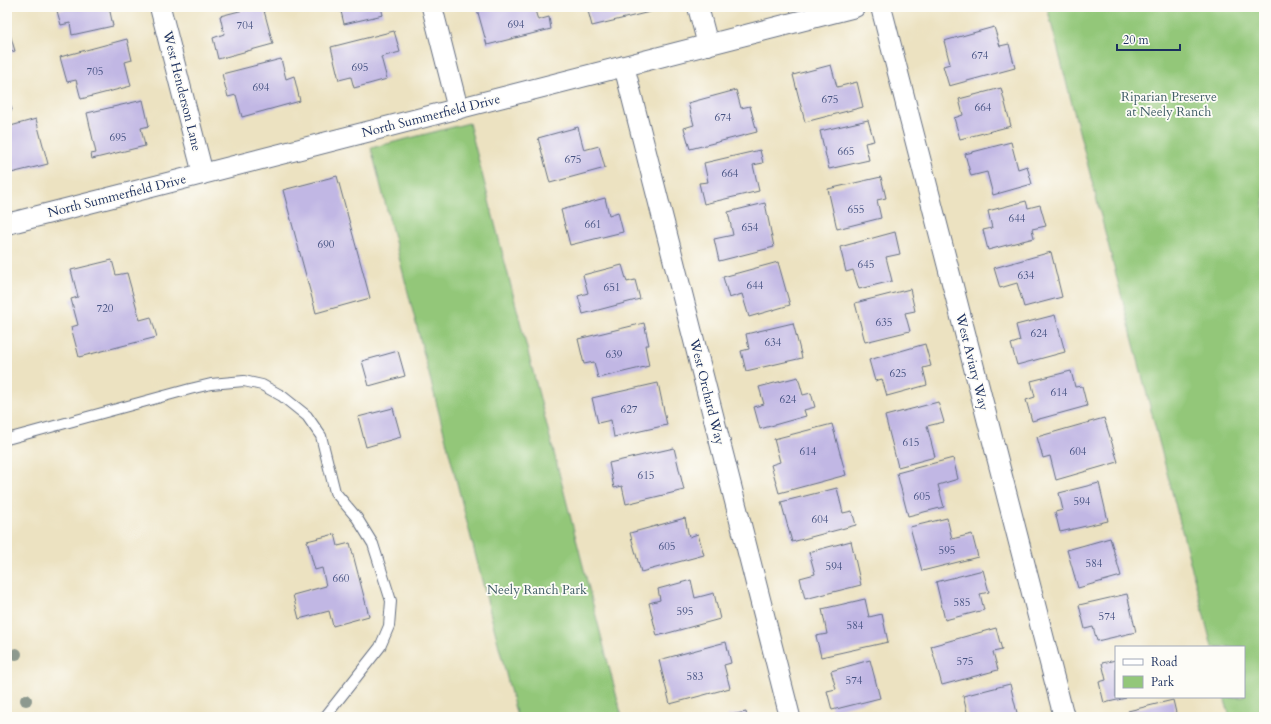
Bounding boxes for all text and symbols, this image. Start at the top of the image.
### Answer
house number: 694 [508,17,525,32]
house number: 704 [237,18,254,33]
scale bar [1117,26,1180,52]
street label: West Henderson Lane [158,28,206,153]
text: 20 m [1123,32,1150,48]
house number: 674 [972,48,989,63]
house number: 695 [352,60,368,75]
house number: 705 [87,64,103,79]
house number: 694 [253,80,270,95]
park label: Riparian Preserve at Neely Ranch [1121,88,1217,121]
street label: North Summerfield Drive [360,90,502,142]
house number: 675 [822,92,838,107]
house number: 664 [975,100,992,115]
house number: 674 [715,110,732,125]
house number: 695 [110,130,126,145]
house number: 665 [838,144,854,159]
house number: 675 [565,152,581,167]
house number: 664 [722,166,739,181]
street label: North Summerfield Drive [46,170,188,222]
house number: 655 [848,202,864,217]
house number: 644 [1009,211,1026,226]
house number: 661 [585,217,601,232]
house number: 654 [742,220,759,235]
house number: 690 [318,237,335,252]
house number: 645 [858,257,874,272]
house number: 634 [1018,268,1035,283]
house number: 644 [747,278,764,293]
house number: 651 [604,280,620,295]
house number: 720 [97,301,114,316]
street label: West Aviary Way [951,311,993,412]
house number: 635 [876,315,892,330]
house number: 624 [1031,326,1048,341]
house number: 634 [765,335,782,350]
street label: West Orchard Way [685,336,729,447]
house number: 639 [606,347,623,362]
house number: 625 [890,366,906,381]
house number: 614 [1051,385,1068,400]
house number: 624 [780,392,797,407]
house number: 627 [621,402,638,417]
house number: 615 [903,435,919,450]
house number: 614 [800,444,817,459]
house number: 604 [1070,444,1087,459]
house number: 615 [638,468,654,483]
house number: 605 [914,489,930,504]
house number: 594 [1074,494,1091,509]
house number: 604 [812,512,829,527]
house number: 605 [659,539,675,554]
house number: 595 [939,543,955,558]
house number: 584 [1086,556,1103,571]
house number: 594 [826,559,843,574]
house number: 660 [333,571,350,586]
park label: Neely Ranch Park [487,581,587,599]
house number: 585 [954,595,970,610]
house number: 595 [677,604,693,619]
house number: 574 [1099,609,1116,624]
house number: 584 [847,618,864,633]
legend [1115,646,1245,698]
house number: 575 [957,654,973,669]
text: Road [1151,654,1178,670]
house number: 583 [687,669,704,684]
house number: 574 [846,673,863,688]
text: Park [1151,674,1175,690]

